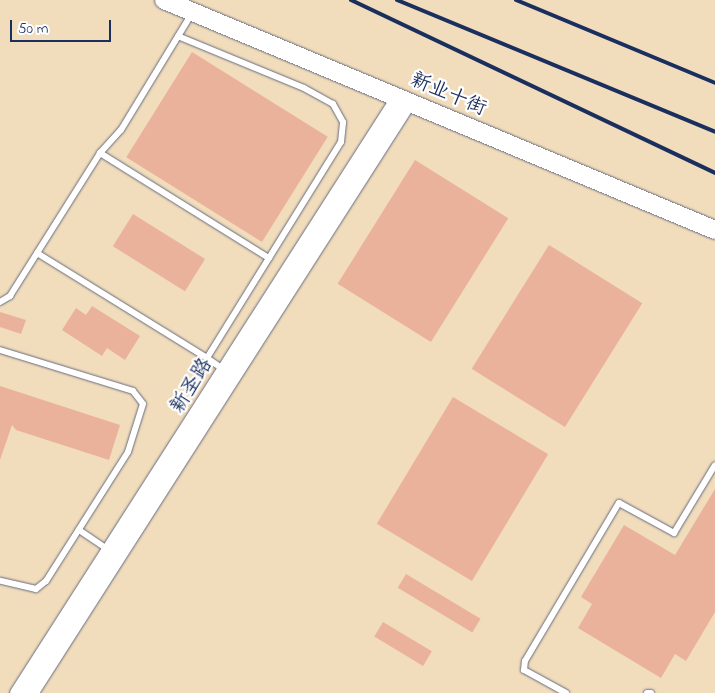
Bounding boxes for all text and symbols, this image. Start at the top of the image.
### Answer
scale bar [12,10,114,42]
text: 50 m [18,18,48,40]
street label: 新业十街 [406,68,490,122]
street label: 新圣路 [166,354,218,418]

